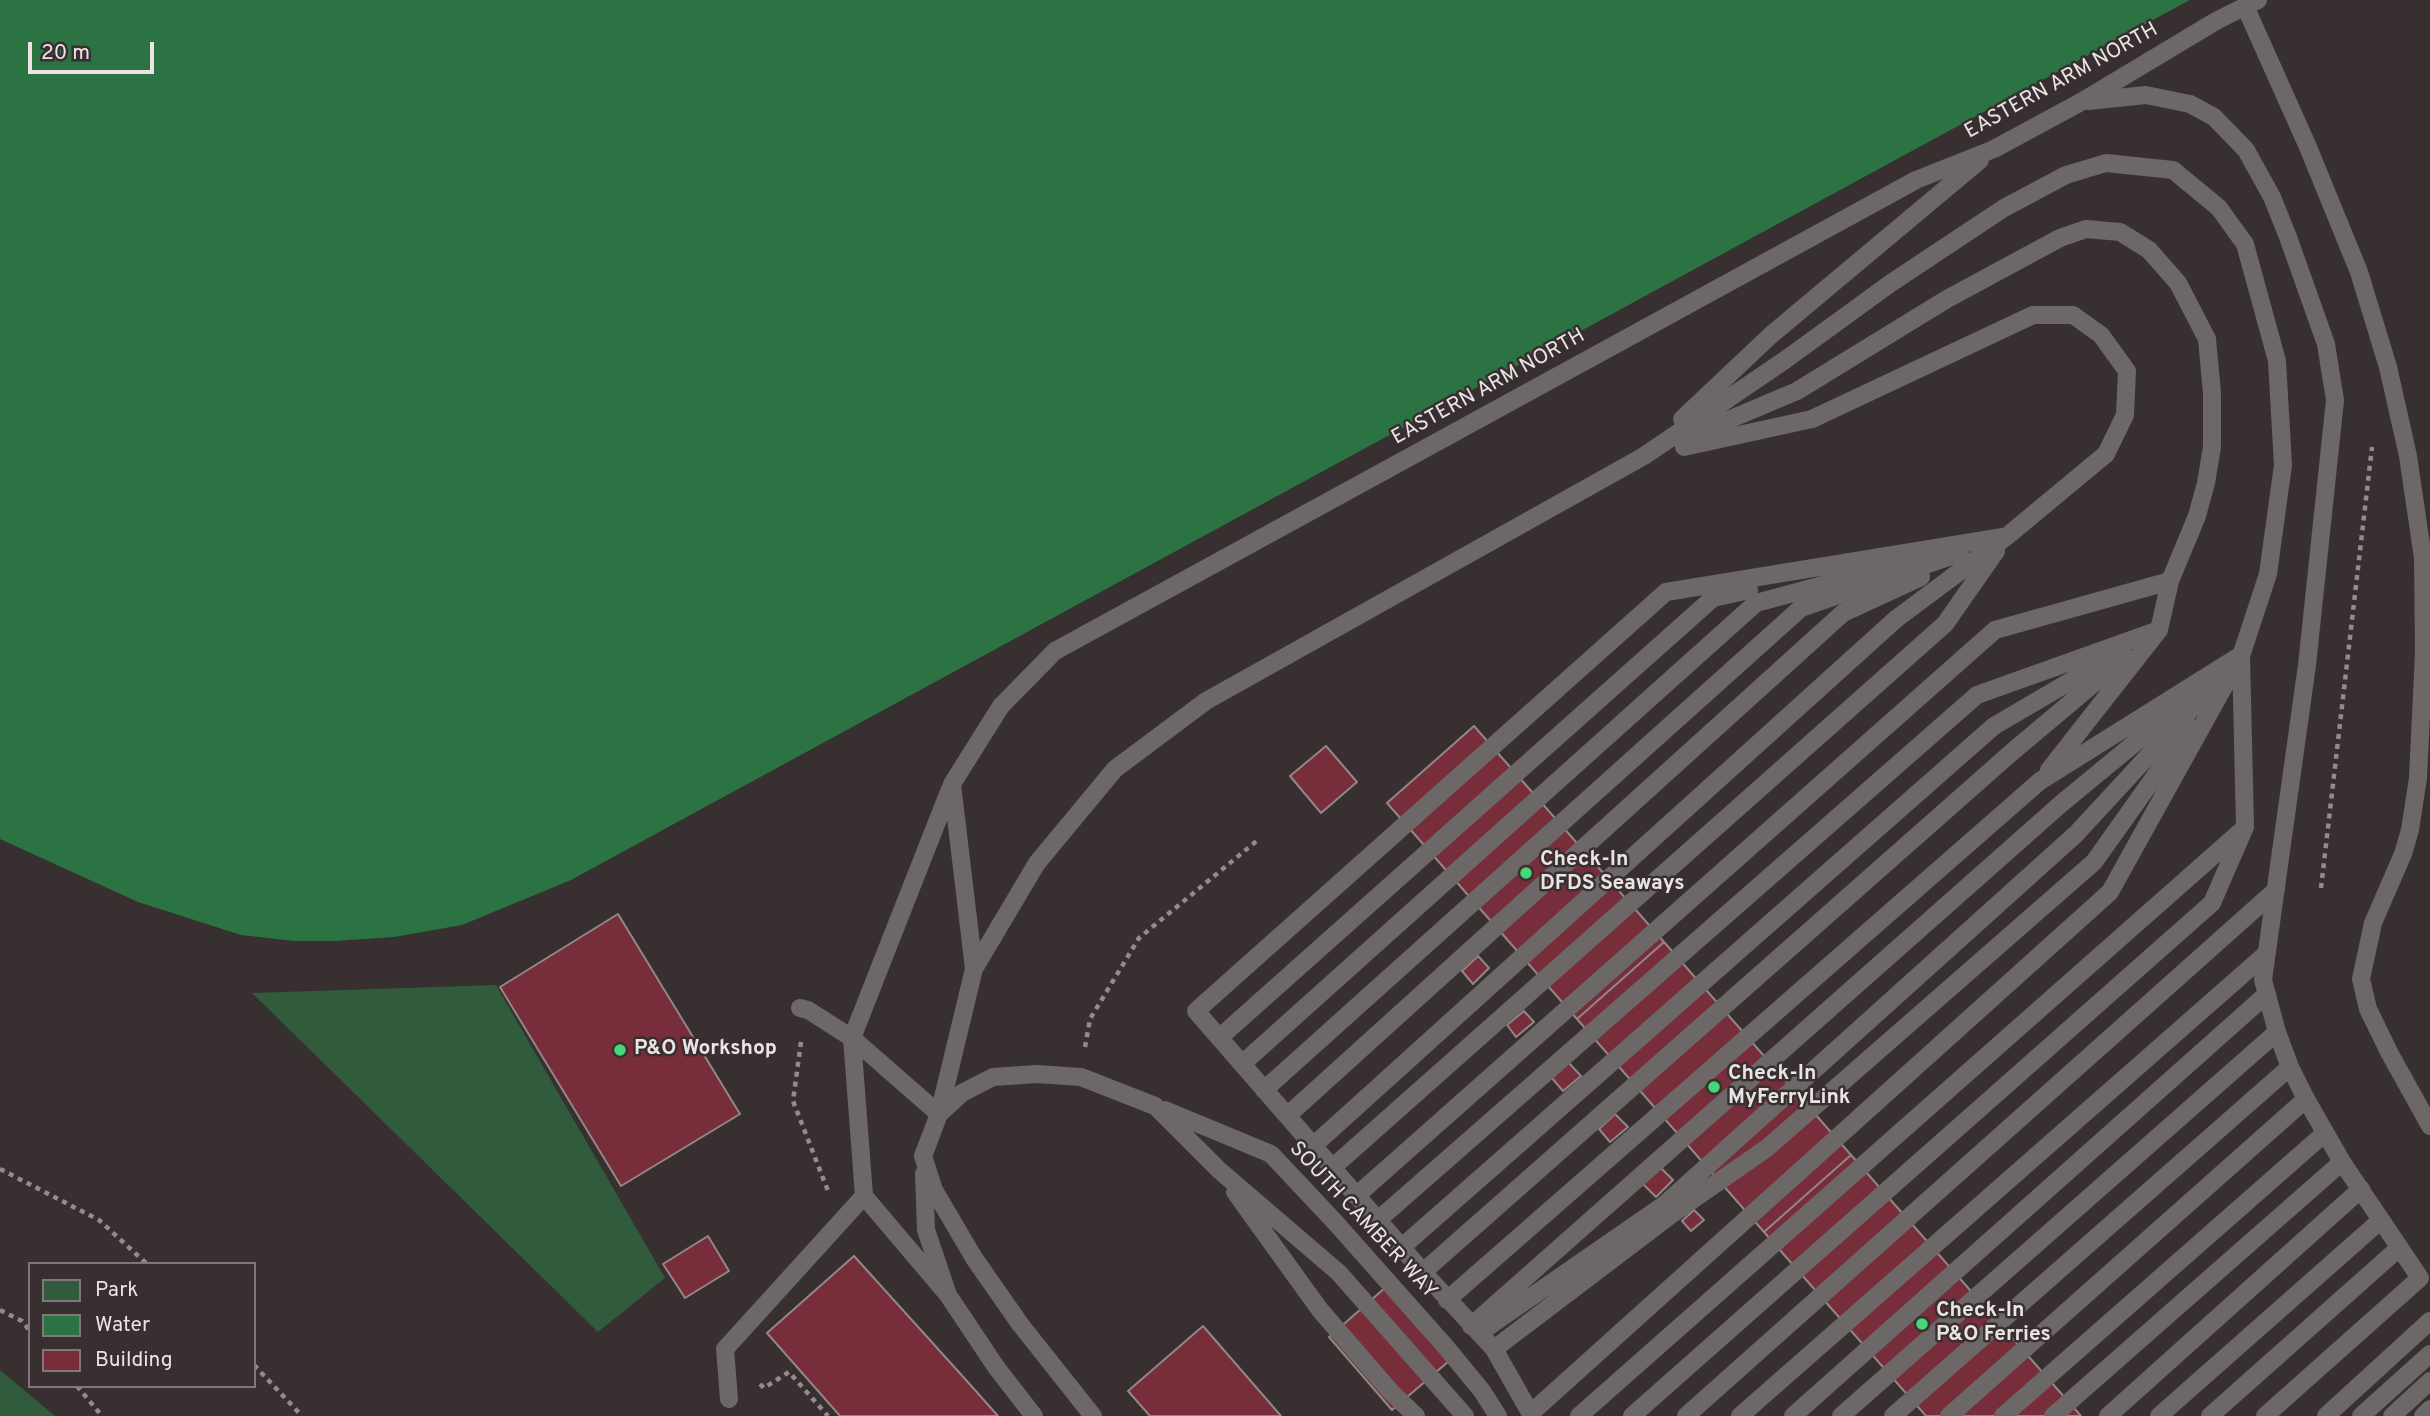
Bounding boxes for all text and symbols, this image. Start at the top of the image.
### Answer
street label: EASTERN ARM NORTH [1961,18,2163,146]
scale bar [32,28,158,72]
text: 20 m [41,40,90,67]
street label: EASTERN ARM NORTH [1388,324,1590,452]
place label: Check-In DFDS Seaways [1540,848,1685,898]
marker: Check-In DFDS Seaways [1518,865,1534,881]
place label: P&O Workshop [634,1037,777,1063]
marker: P&O Workshop [612,1042,628,1058]
place label: Check-In MyFerryLink [1728,1062,1851,1112]
marker: Check-In MyFerryLink [1706,1079,1722,1095]
street label: SOUTH CAMBER WAY [1283,1137,1441,1305]
legend [28,1262,256,1388]
text: Park [95,1277,138,1304]
place label: Check-In P&O Ferries [1936,1299,2051,1349]
text: Water [95,1312,150,1339]
marker: Check-In P&O Ferries [1914,1316,1930,1332]
text: Building [95,1347,173,1374]

